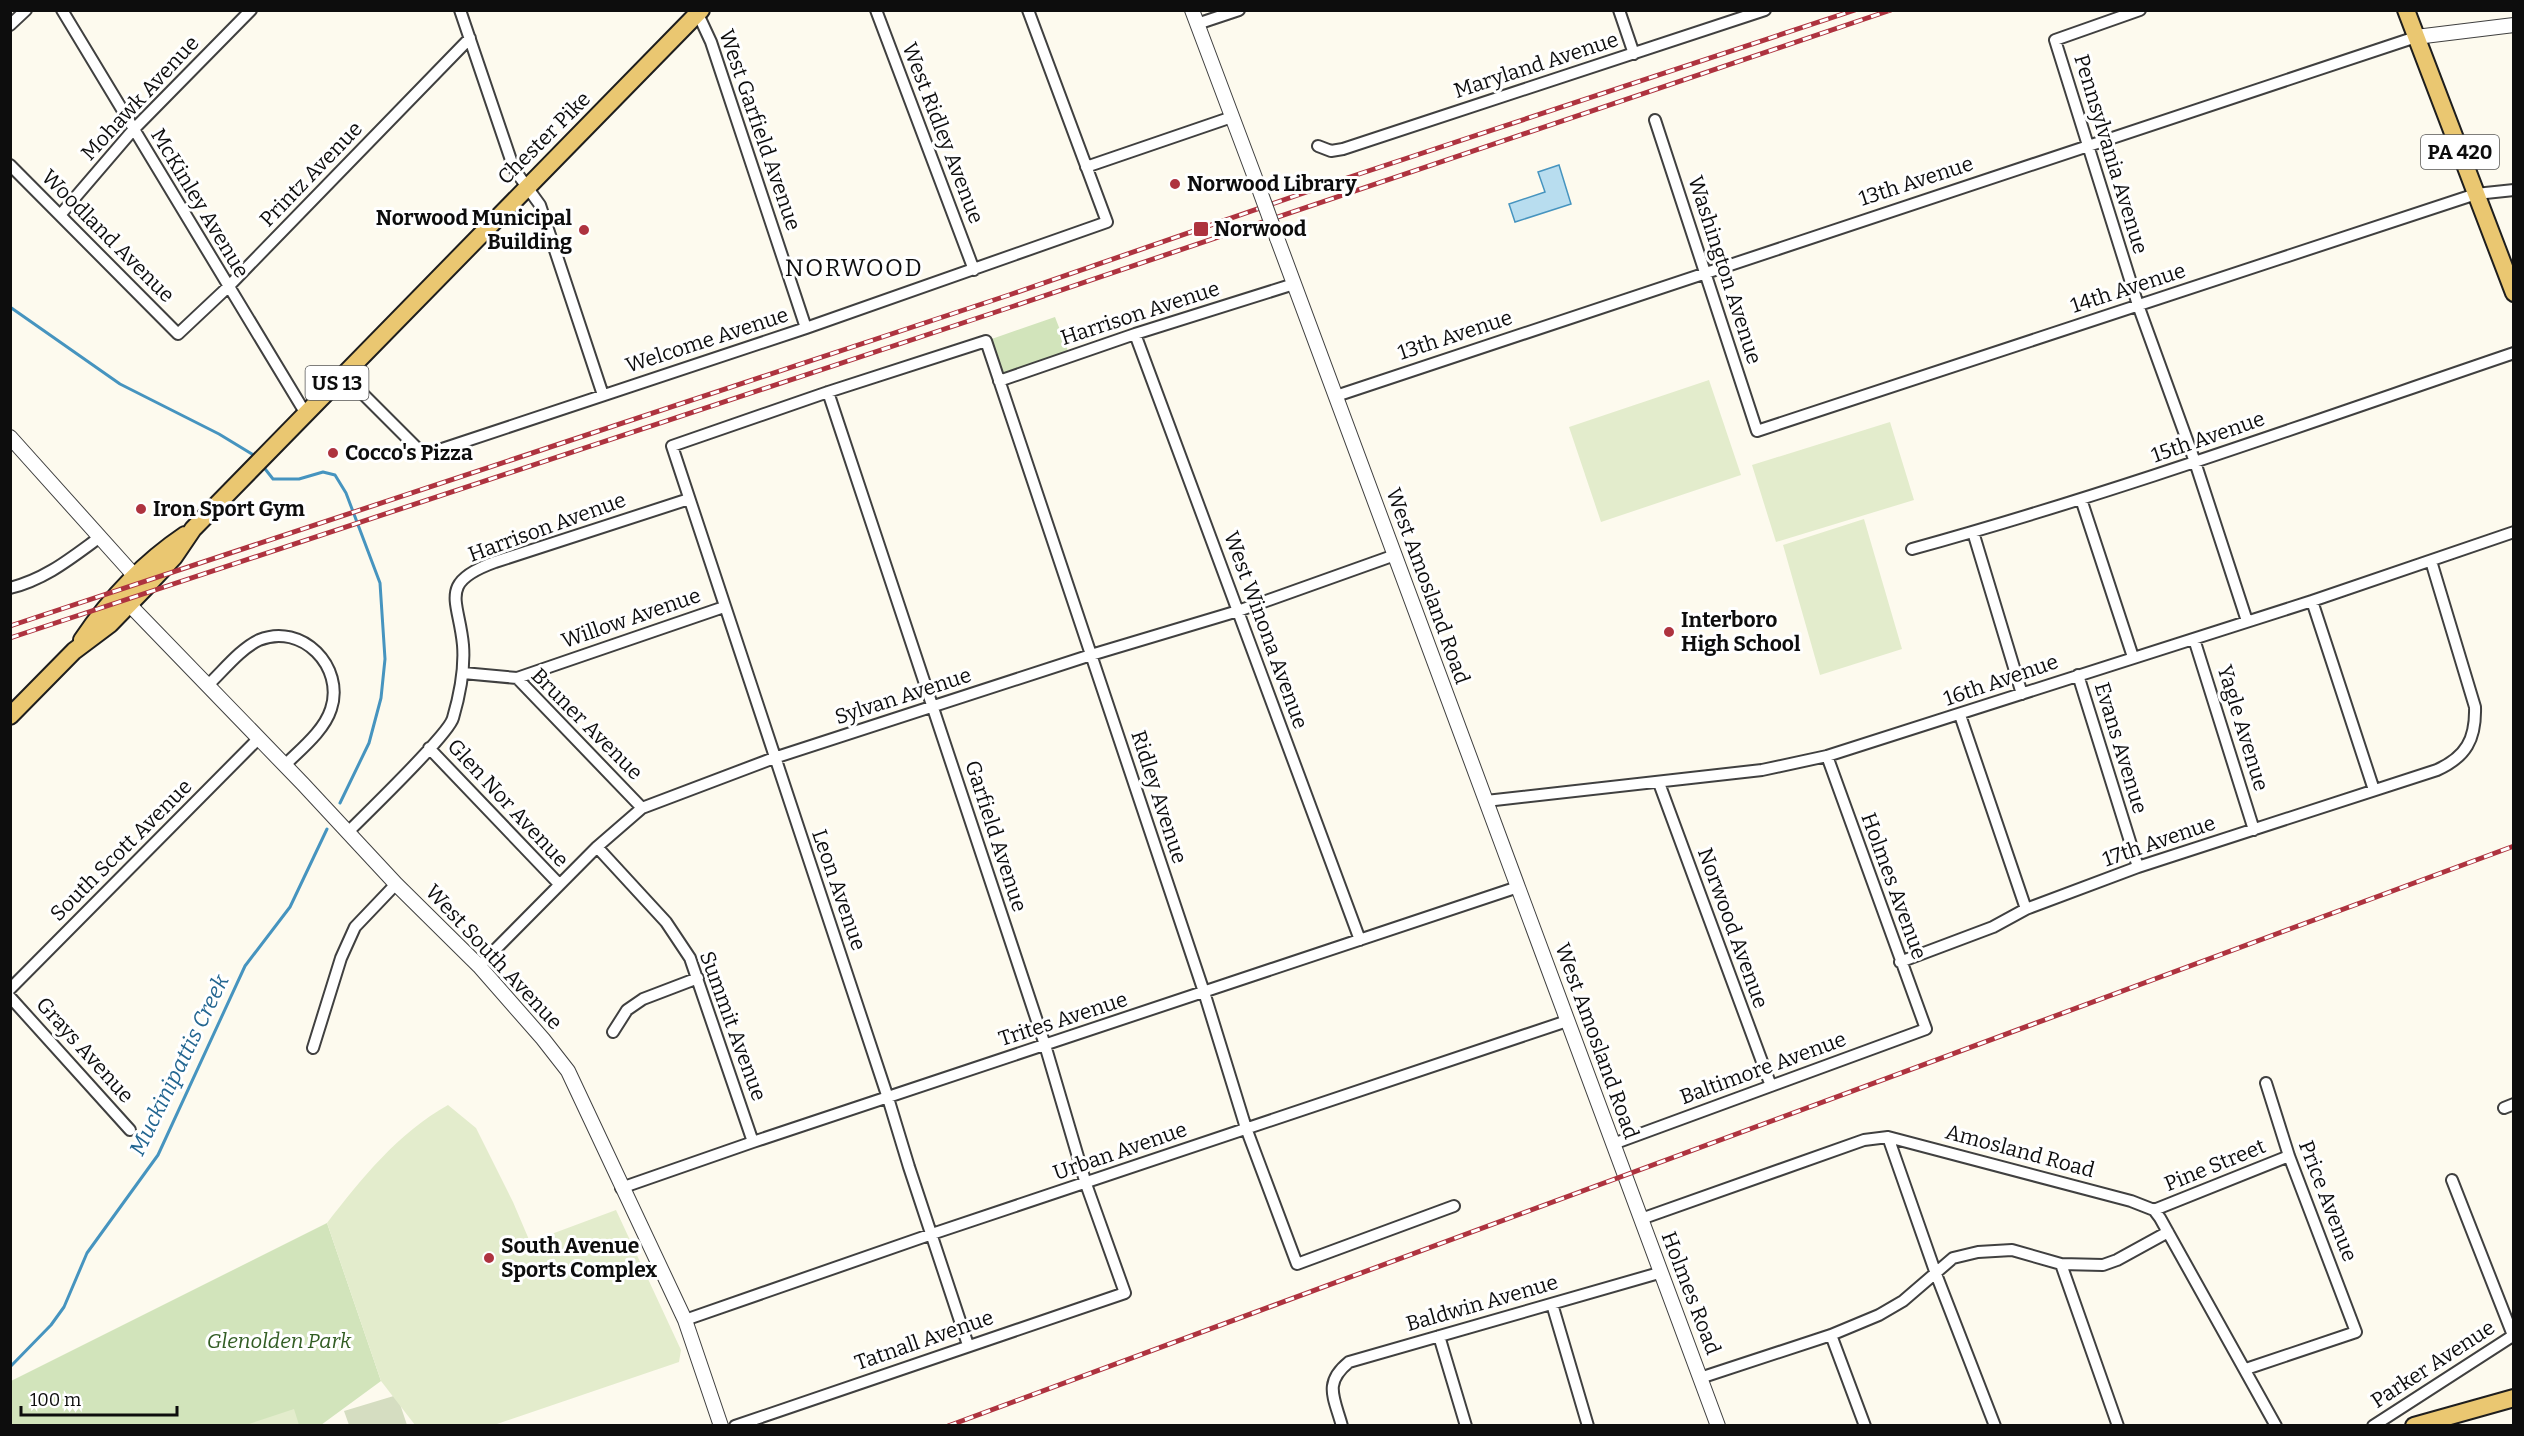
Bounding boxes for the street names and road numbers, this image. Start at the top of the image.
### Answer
street label: West Garfield Avenue [713,26,807,234]
street label: Maryland Avenue [1451,26,1621,104]
street label: Mohawk Avenue [76,30,204,166]
street label: West Ridley Avenue [897,39,989,227]
street label: Pennsylvania Avenue [2068,51,2154,257]
street label: Chester Pike [492,86,596,190]
street label: Printz Avenue [254,116,368,232]
street label: McKinley Avenue [145,124,255,282]
road number: PA 420 [2421,135,2499,169]
street label: 13th Avenue [1855,150,1977,212]
street label: Woodland Avenue [36,164,180,308]
street label: Washington Avenue [1682,173,1768,367]
street label: 14th Avenue [2067,257,2189,319]
street label: Harrison Avenue [1057,275,1223,351]
street label: Welcome Avenue [622,301,792,379]
street label: 13th Avenue [1394,304,1516,366]
road number: US 13 [306,366,368,400]
street label: 15th Avenue [2148,405,2268,469]
street label: West Amosland Road [1380,485,1476,687]
street label: Harrison Avenue [465,486,629,568]
street label: West Winona Avenue [1218,528,1314,732]
street label: Willow Avenue [558,582,704,654]
street label: 16th Avenue [1940,648,2062,712]
street label: Sylvan Avenue [832,662,974,730]
street label: Yagle Avenue [2212,662,2274,794]
street label: Bruner Avenue [526,663,648,785]
street label: Evans Avenue [2089,679,2153,817]
street label: Ridley Avenue [1125,727,1193,867]
street label: Glen Nor Avenue [442,733,574,873]
street label: Garfield Avenue [959,757,1033,915]
street label: South Scott Avenue [45,774,197,926]
street label: Holmes Avenue [1855,809,1933,963]
street label: 17th Avenue [2099,810,2219,872]
street label: Leon Avenue [806,826,872,954]
street label: Norwood Avenue [1692,844,1774,1012]
street label: West South Avenue [420,879,568,1035]
street label: West Amosland Road [1549,940,1645,1142]
street label: Summit Avenue [694,948,772,1104]
street label: Trites Avenue [995,986,1131,1052]
street label: Grays Avenue [31,992,139,1108]
street label: Baltimore Avenue [1676,1026,1850,1110]
street label: Urban Avenue [1050,1116,1190,1186]
street label: Amosland Road [1943,1119,2097,1183]
street label: Pine Street [2161,1133,2270,1197]
street label: Price Avenue [2293,1137,2363,1265]
street label: Holmes Road [1656,1228,1726,1358]
street label: Baldwin Avenue [1403,1269,1561,1337]
street label: Tatnall Avenue [851,1304,997,1376]
street label: Parker Avenue [2366,1314,2500,1414]

